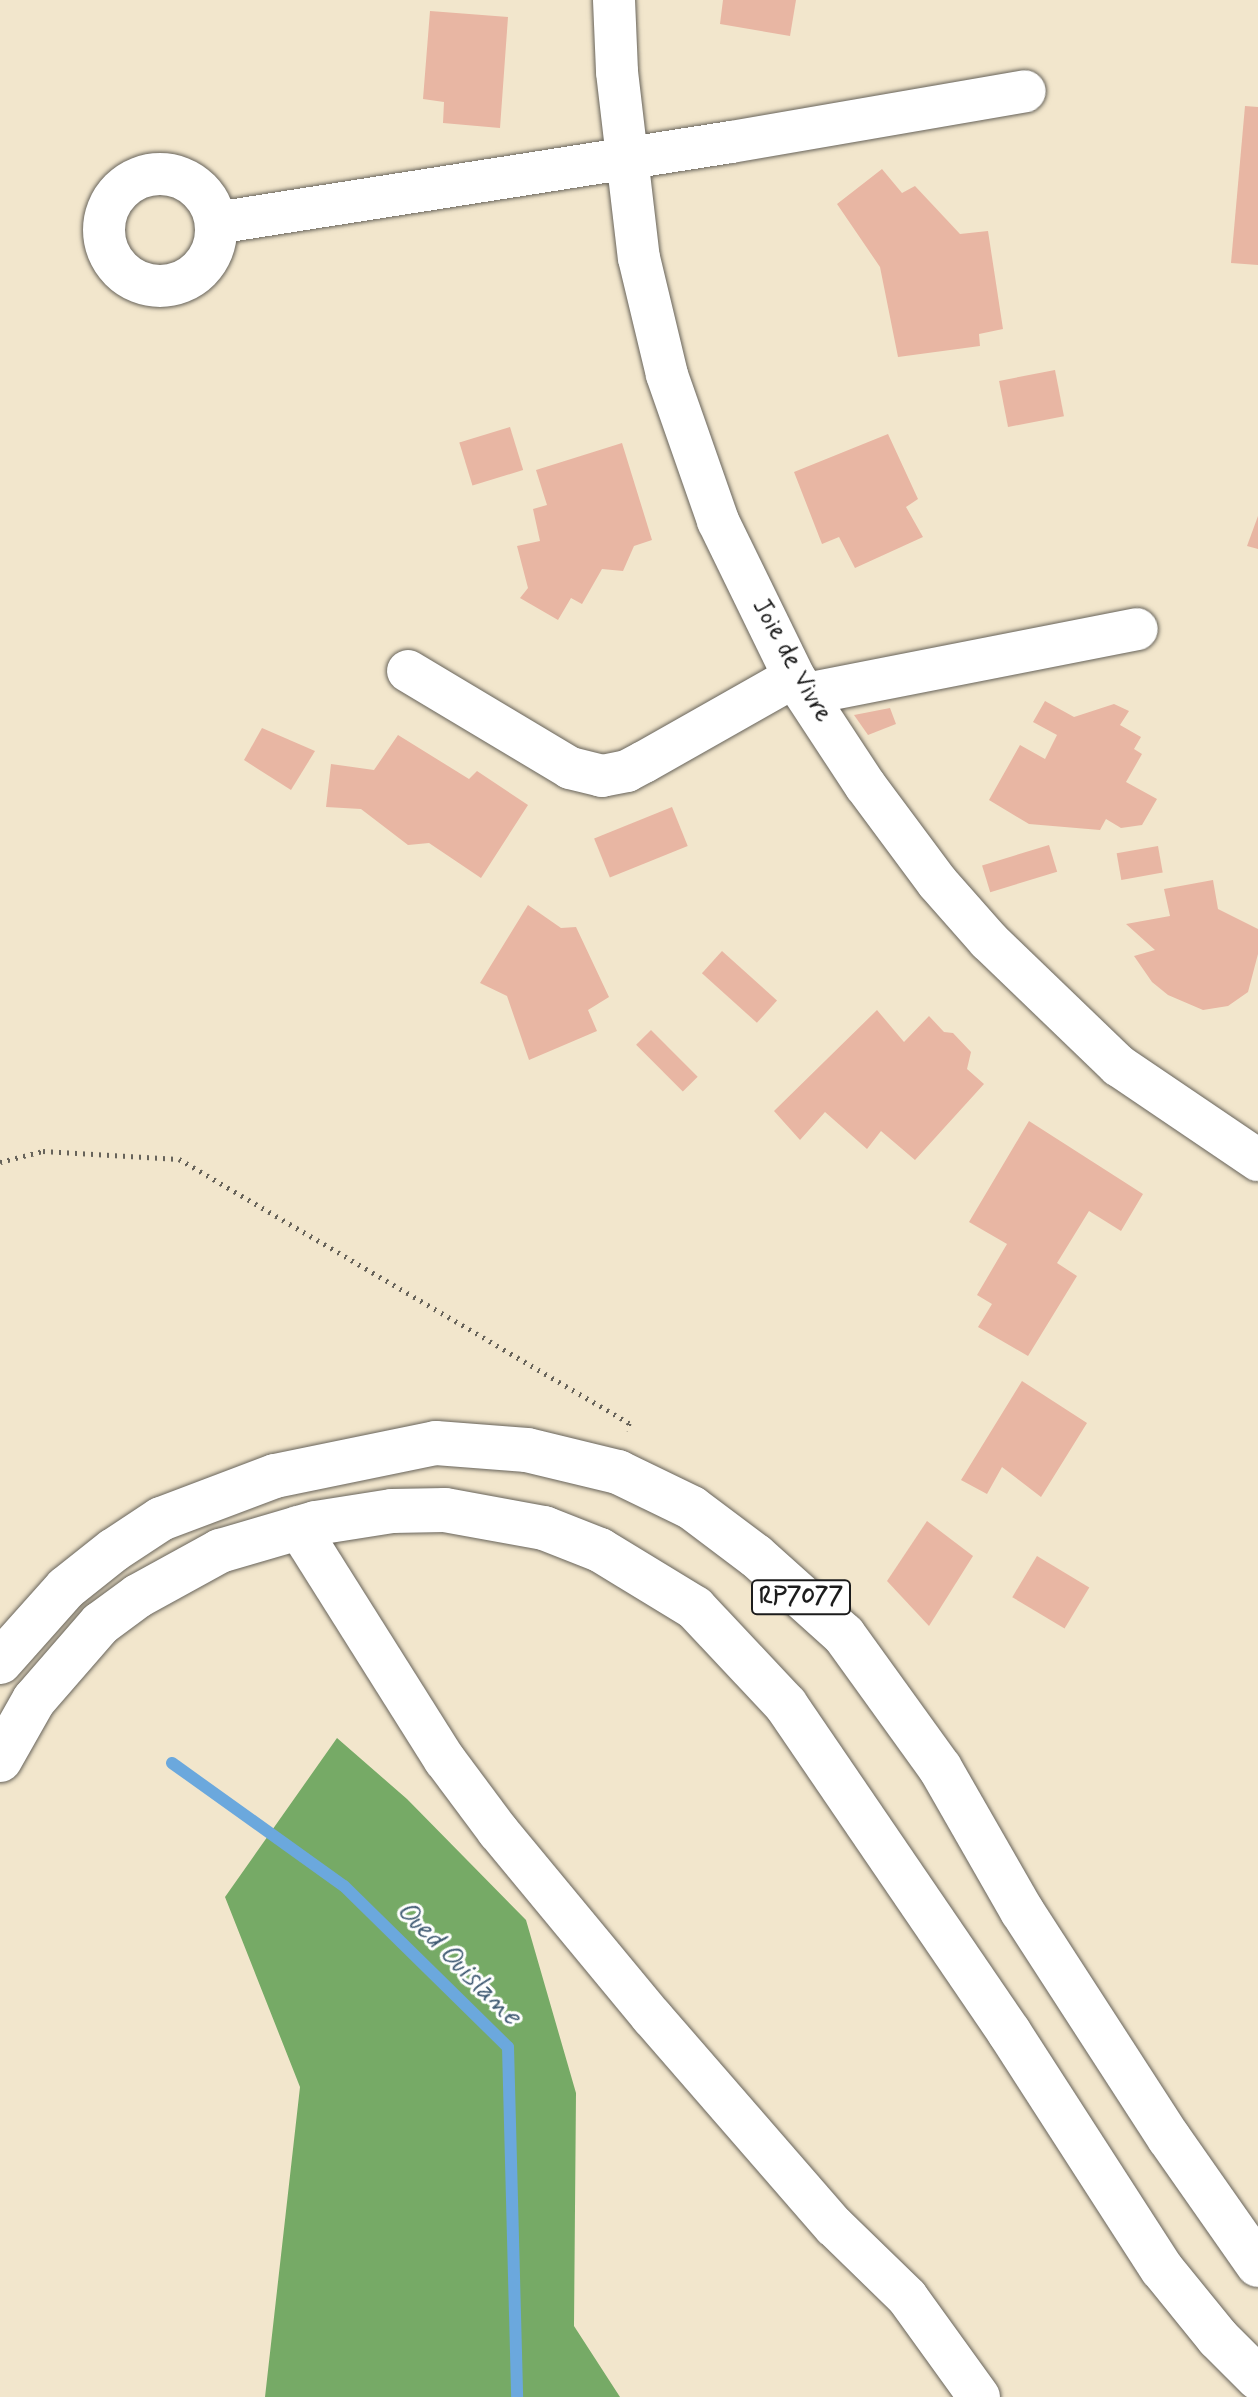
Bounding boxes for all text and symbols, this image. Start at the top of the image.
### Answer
street label: Joie de Vivre [743,592,839,730]
road number: RP7077 [751,1577,851,1617]
water label: Oued Ouislane [389,1895,527,2033]

